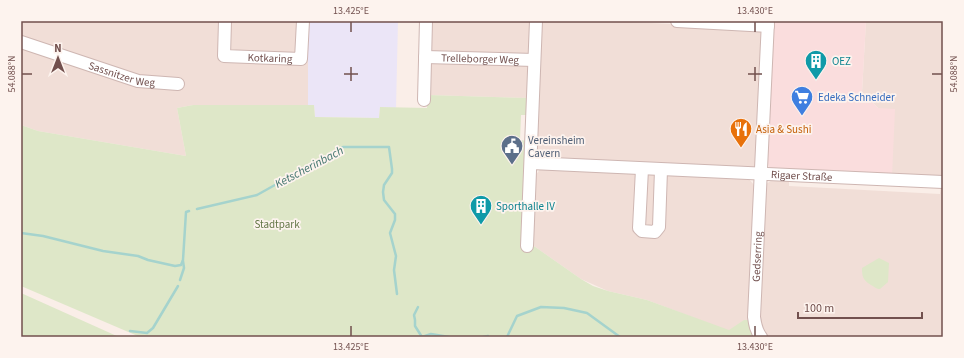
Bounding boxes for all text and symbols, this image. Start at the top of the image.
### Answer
text: 13.425°E [333,4,369,18]
text: 13.430°E [737,4,773,18]
north arrow [38,38,78,78]
text: N [54,41,62,56]
building icon: OEZ [803,48,829,81]
street label: Kotkaring [247,50,293,67]
street label: Trelleborger Weg [441,50,520,68]
place label: OEZ [832,54,851,69]
text: 54.088°N [5,55,19,93]
text: 54.088°N [947,55,961,93]
street label: Sassnitzer Weg [86,58,156,90]
supermarket icon: Edeka Schneider [789,84,815,117]
place label: Edeka Schneider [818,90,895,105]
restaurant icon: Asia & Sushi [728,116,754,149]
place label: Asia & Sushi [756,122,811,137]
public building icon: Vereinsheim Cavern [499,133,525,166]
place label: Vereinsheim Cavern [528,133,585,161]
water label: Ketscherinbach [272,142,347,193]
street label: Rigaer Straße [771,167,833,185]
building icon: Sporthalle IV [468,193,494,226]
place label: Sporthalle IV [496,199,555,214]
park label: Stadtpark [254,217,300,232]
street label: Gedserring [749,231,766,282]
scale bar [798,294,922,320]
text: 100 m [804,300,834,317]
text: 13.425°E [333,340,369,354]
text: 13.430°E [737,340,773,354]

